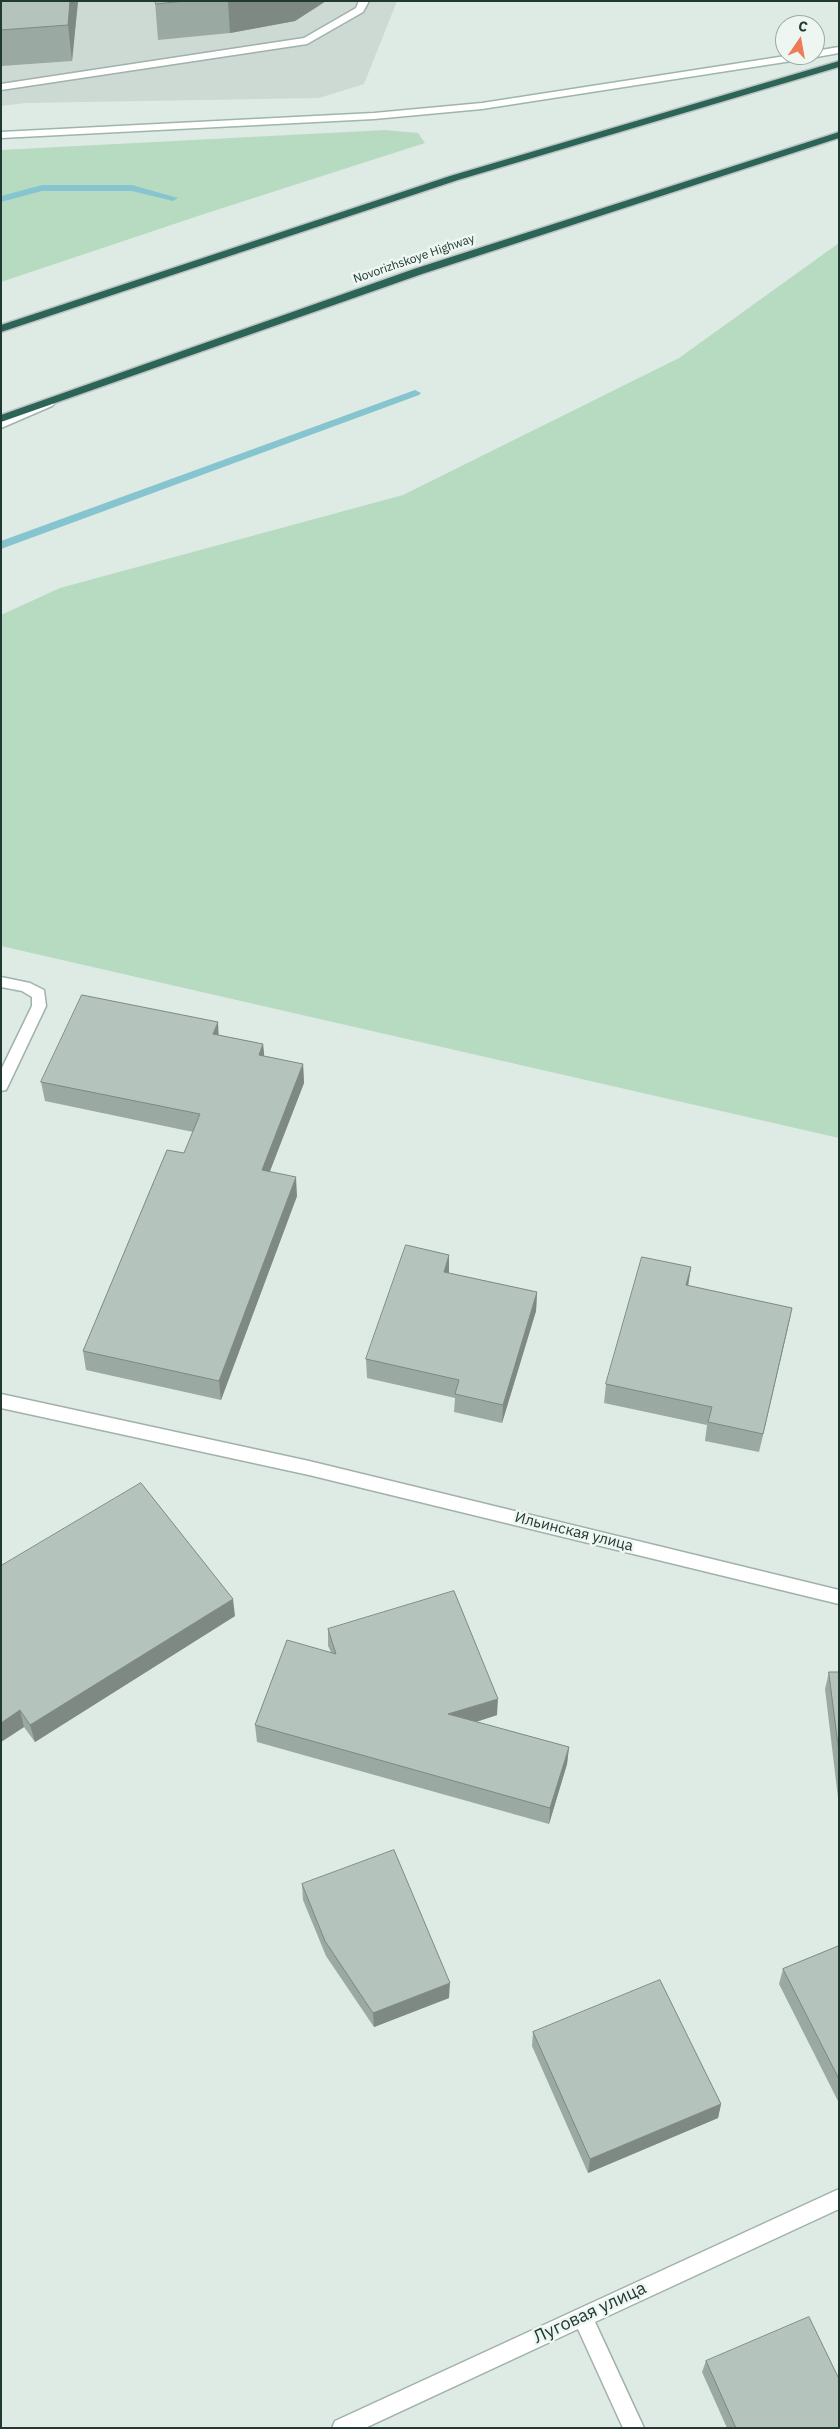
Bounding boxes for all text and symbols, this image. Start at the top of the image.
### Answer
north arrow [775,15,825,65]
text: С [797,17,809,36]
street label: Novorizhskoye Highway [351,231,477,287]
street label: Ильинская улица [513,1509,635,1555]
street label: Луговая улица [530,2277,650,2349]

